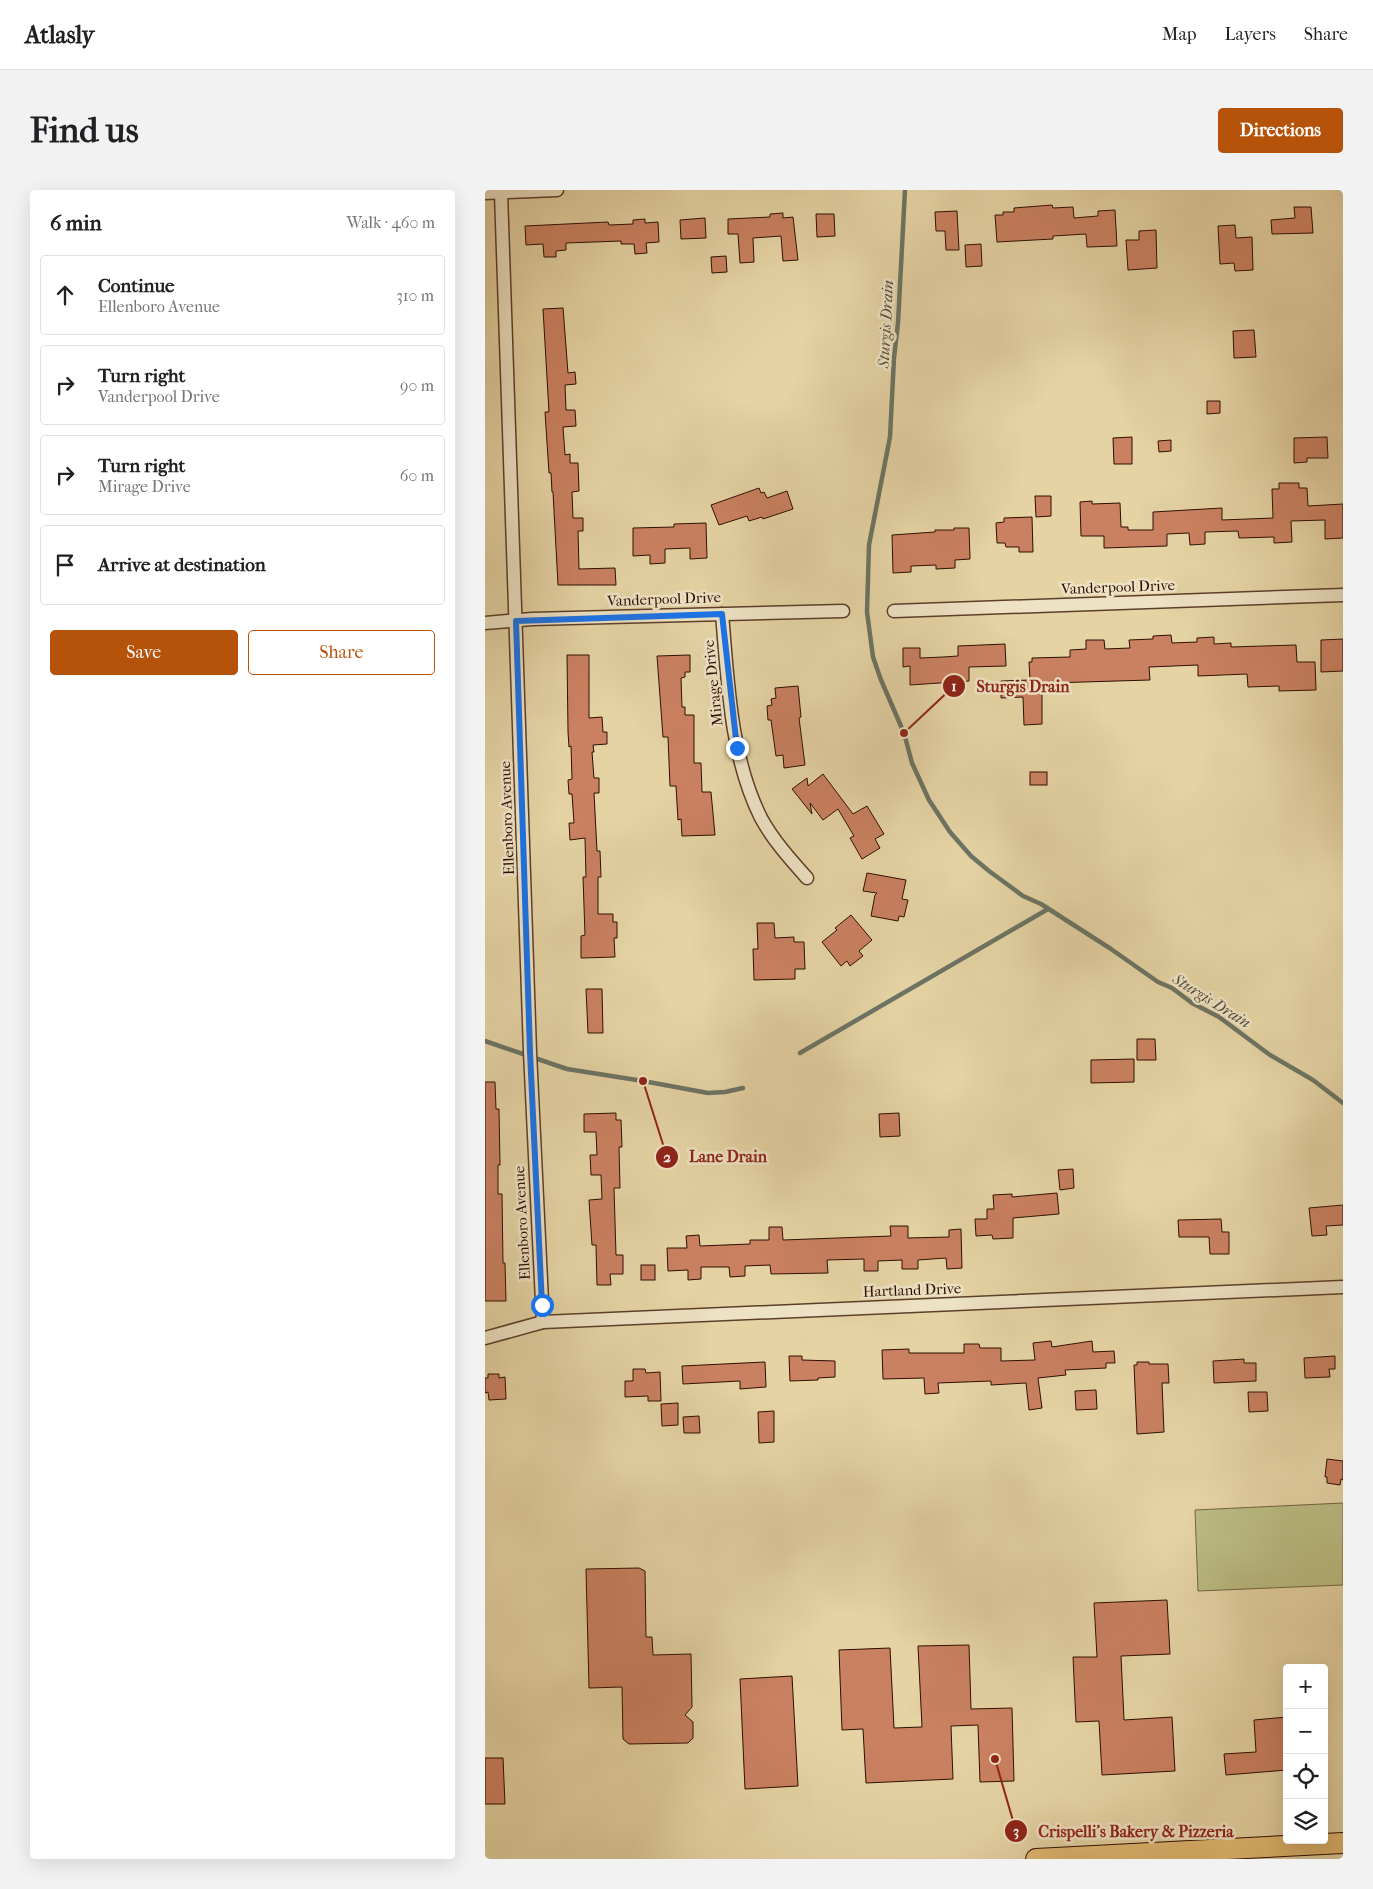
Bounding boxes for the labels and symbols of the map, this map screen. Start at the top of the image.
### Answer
water label: Sturgis Drain [874,279,897,370]
street label: Vanderpool Drive [1060,576,1176,598]
street label: Vanderpool Drive [606,588,722,610]
street label: Mirage Drive [699,638,726,727]
callout: Sturgis Drain [941,671,1079,702]
text: 1 [951,677,957,695]
text: Sturgis Drain [977,677,1070,697]
route end [726,737,749,760]
street label: Ellenboro Avenue [496,760,518,875]
water label: Sturgis Drain [1168,968,1254,1032]
callout: Lane Drain [654,1141,777,1172]
text: Lane Drain [689,1147,768,1166]
text: 2 [663,1148,671,1166]
street label: Ellenboro Avenue [510,1165,534,1281]
street label: Hartland Drive [863,1279,962,1301]
route start [531,1294,554,1317]
callout: Crispelli’s Bakery & Pizzeria [1003,1816,1243,1847]
text: 3 [1013,1822,1019,1840]
text: Crispelli’s Bakery & Pizzeria [1038,1822,1234,1842]

